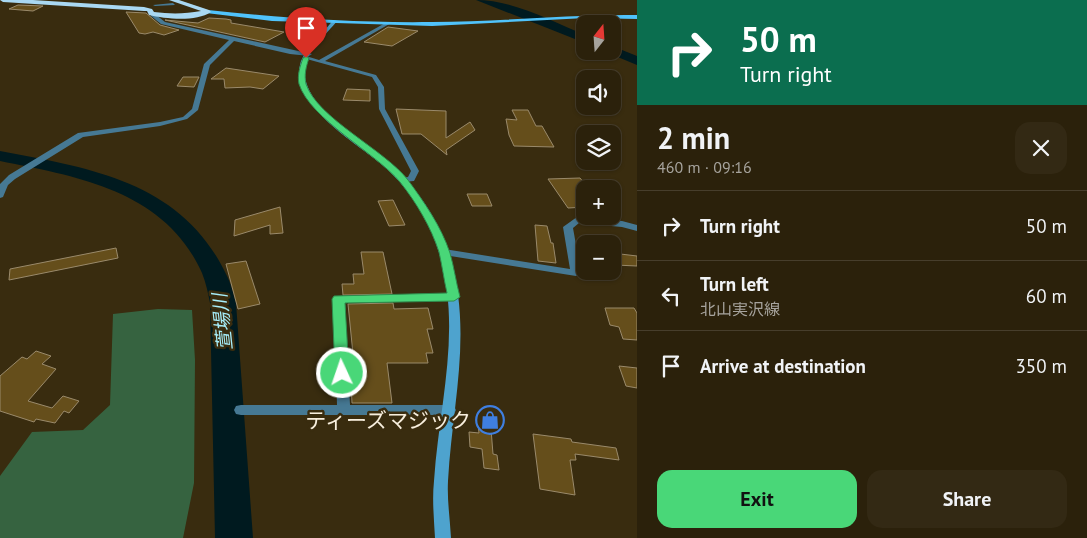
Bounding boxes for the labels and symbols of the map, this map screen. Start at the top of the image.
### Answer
pin [285,7,327,58]
north arrow [576,15,621,60]
water label: 萱場川 [207,290,237,352]
position arrow [315,346,367,398]
shop icon: ティーズマジック [475,405,505,435]
place label: ティーズマジック [305,407,471,434]

